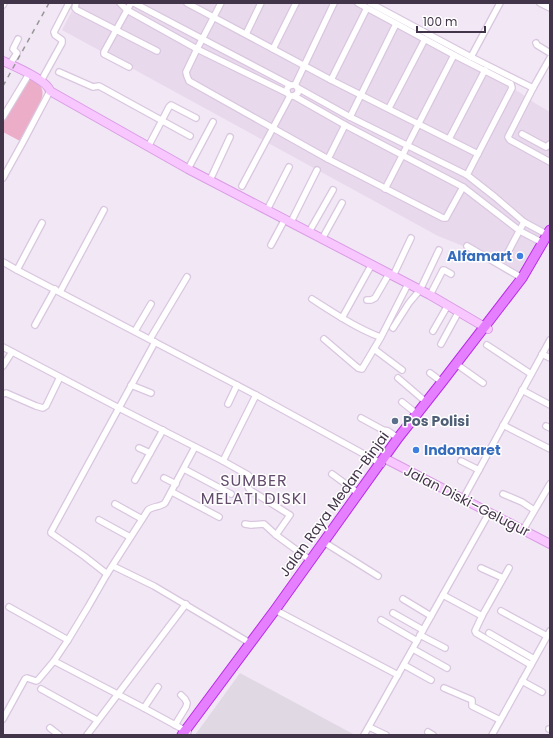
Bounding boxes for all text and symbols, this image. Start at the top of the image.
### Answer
scale bar [417,8,485,34]
text: 100 m [423,13,457,30]
place label: Alfamart [447,246,512,266]
marker: Alfamart [515,251,525,261]
place label: Pos Polisi [403,411,469,431]
marker: Pos Polisi [390,416,400,426]
street label: Jalan Raya Medan-Binjai [274,427,394,581]
place label: Indomaret [424,440,501,460]
marker: Indomaret [411,445,421,455]
street label: Jalan Diski–Gelugur [401,461,533,541]
district label: SUMBER MELATI DISKI [201,469,307,510]

